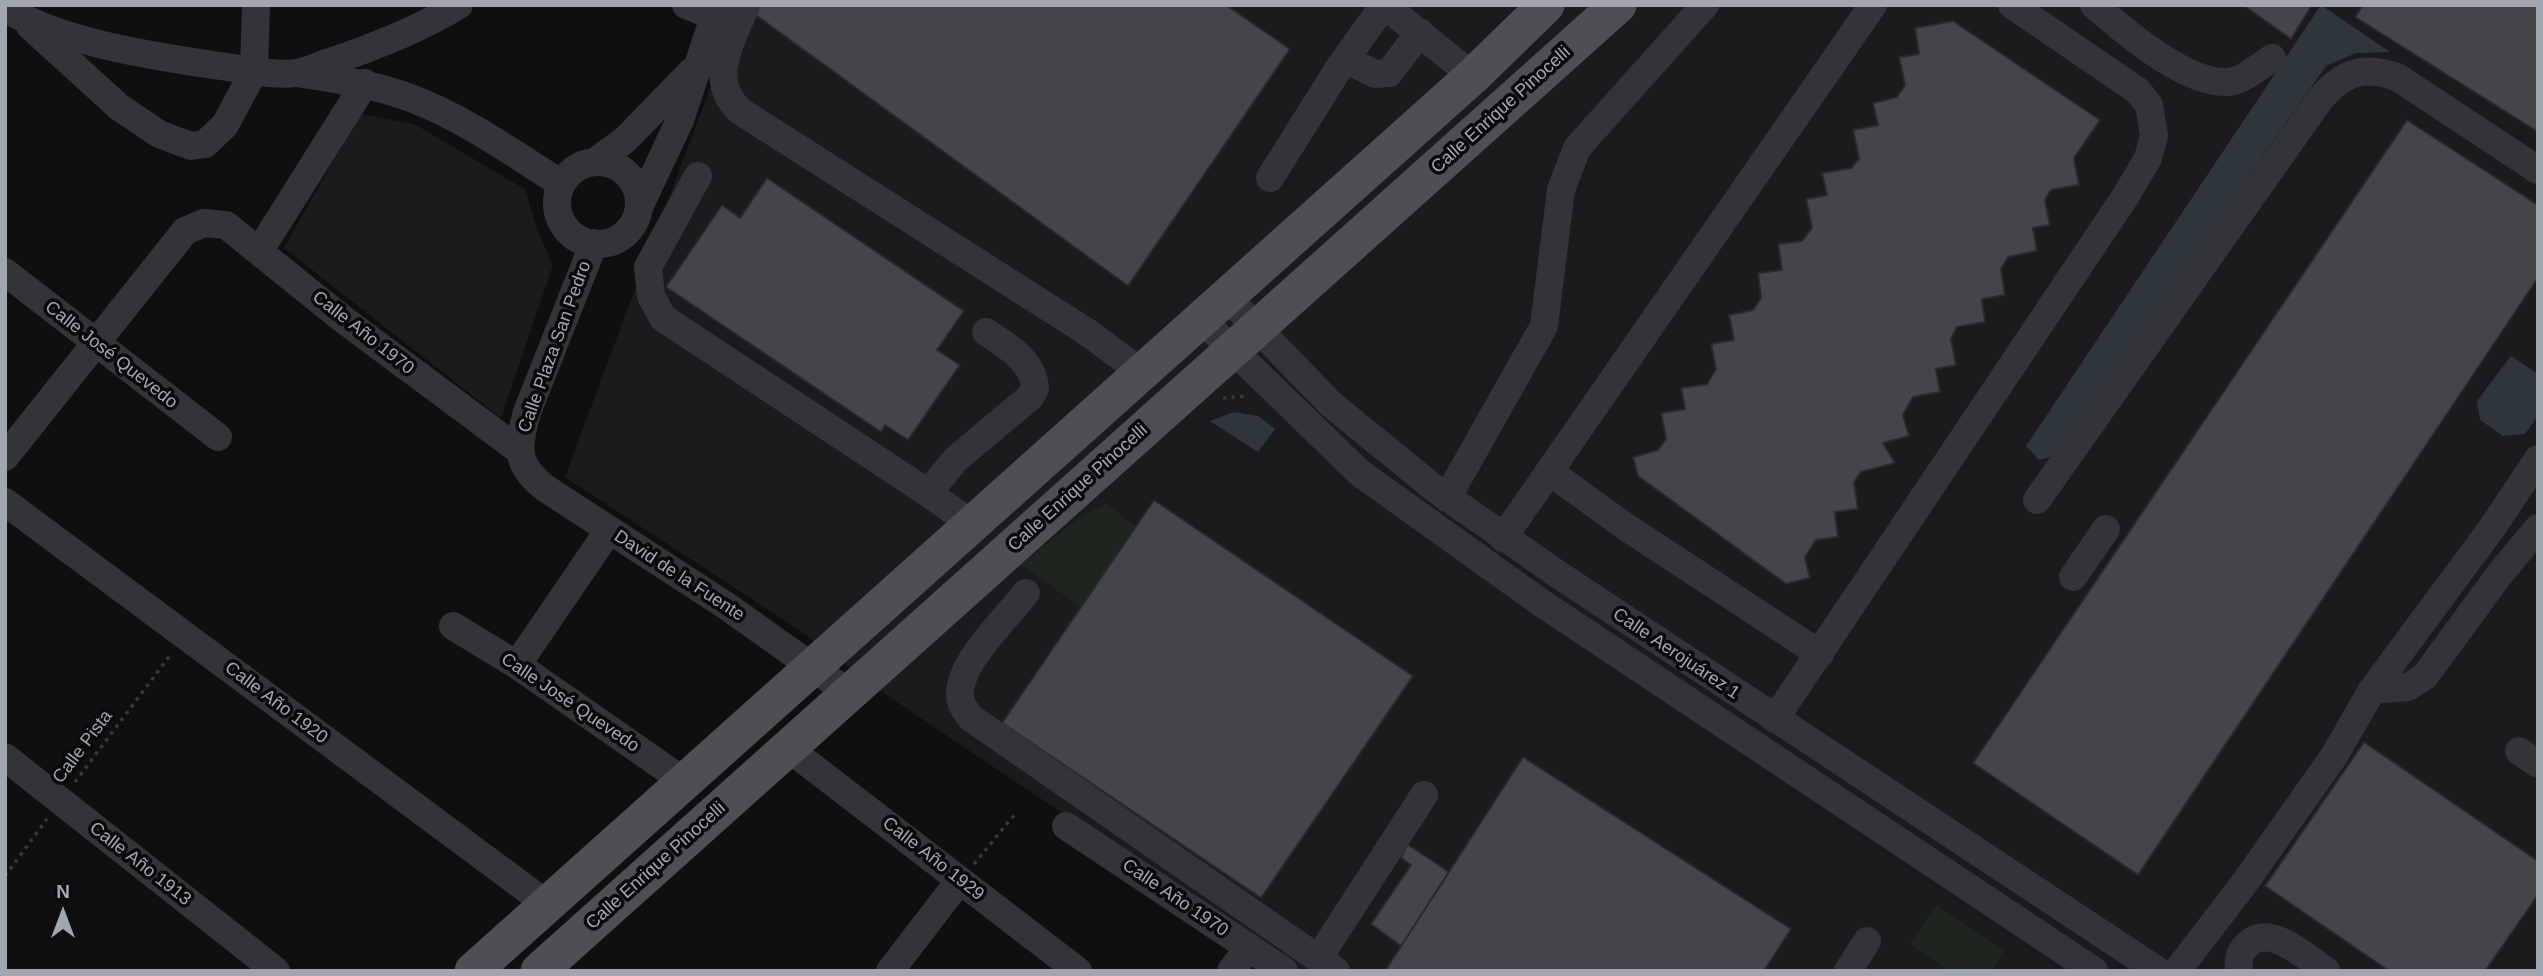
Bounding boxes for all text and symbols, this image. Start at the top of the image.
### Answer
street label: Calle Enrique Pinocelli [1427,42,1575,178]
street label: Calle Plaza San Pedro [514,258,596,436]
street label: Calle Año 1970 [308,287,418,379]
street label: Calle José Quevedo [40,297,182,413]
street label: Calle Enrique Pinocelli [1004,420,1152,556]
street label: David de la Fuente [610,526,748,626]
street label: Calle Aerojuárez 1 [1609,604,1743,704]
street label: Calle José Quevedo [497,649,643,757]
street label: Calle Año 1920 [220,657,332,749]
street label: Calle Pista [48,706,118,788]
street label: Calle Enrique Pinocelli [582,798,730,934]
street label: Calle Año 1929 [878,813,988,905]
street label: Calle Año 1913 [85,818,195,910]
street label: Calle Año 1970 [1118,855,1232,941]
north arrow [28,878,98,948]
text: N [56,881,70,902]

